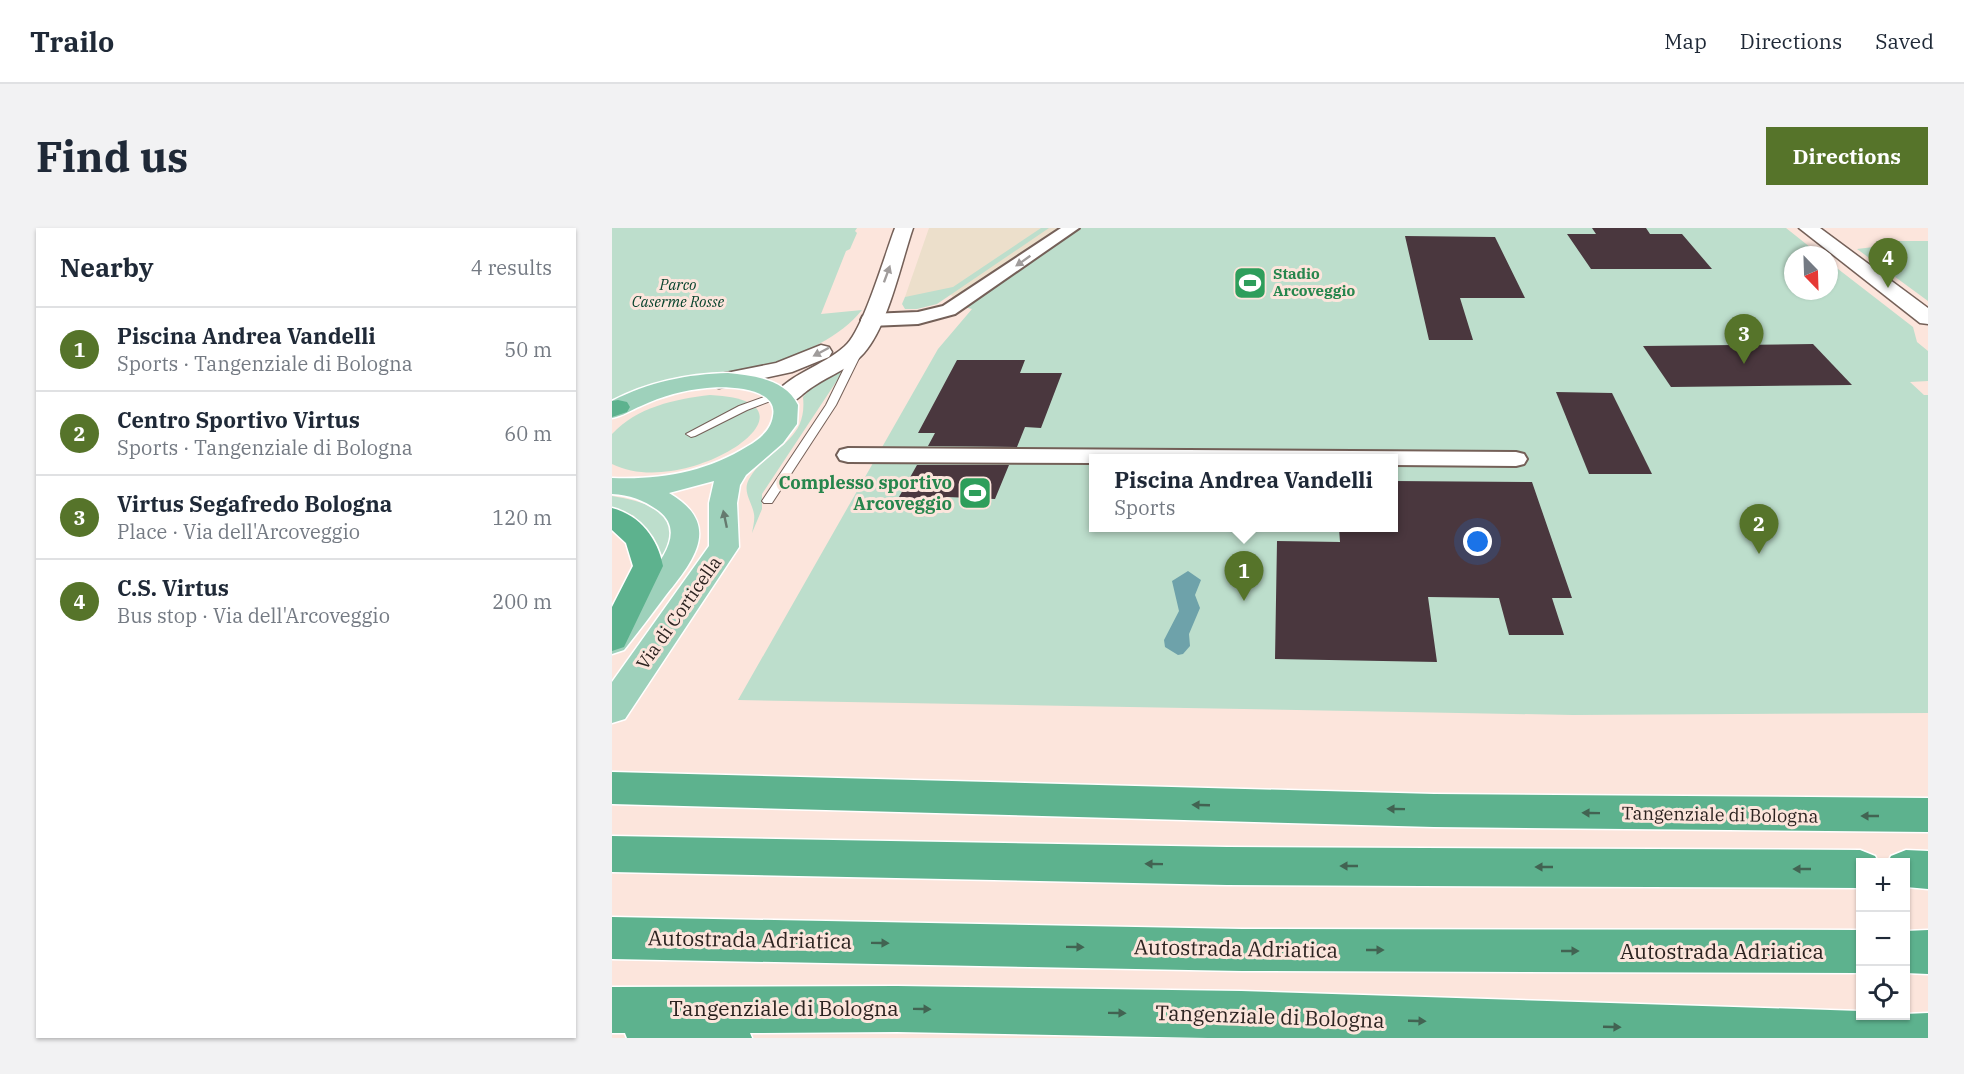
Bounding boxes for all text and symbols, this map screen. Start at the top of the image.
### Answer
text: Trailo [30,23,114,60]
text: Map [1664,27,1707,55]
text: Directions [1740,27,1842,55]
text: Saved [1875,27,1934,55]
button: Directions [1766,127,1928,185]
text: Find us [36,129,188,184]
pin: 4 [1868,238,1908,288]
north arrow [1784,246,1838,300]
text: Nearby [60,250,154,284]
text: 4 results [471,254,552,281]
one-way arrow [1015,255,1031,267]
place label: Stadio Arcoveggio [1273,264,1355,300]
one-way arrow [882,265,892,283]
sports icon: Stadio Arcoveggio [1232,265,1268,301]
park label: Parco Caserme Rosse [632,275,725,311]
pin: 3 [1724,314,1764,364]
text: Piscina Andrea Vandelli [117,321,376,350]
text: 1 [74,336,86,363]
text: 50 m [504,336,552,363]
one-way arrow [812,347,829,357]
text: Sports · Tangenziale di Bologna [117,350,413,377]
text: Centro Sportivo Virtus [117,405,360,434]
text: 2 [74,420,86,447]
text: 60 m [504,420,552,447]
text: Sports · Tangenziale di Bologna [117,434,413,461]
popup [1089,454,1398,532]
text: Piscina Andrea Vandelli [1114,465,1373,494]
place label: Complesso sportivo Arcoveggio [778,471,952,515]
sports icon: Complesso sportivo Arcoveggio [957,475,993,511]
text: Virtus Segafredo Bologna [117,489,392,518]
text: Sports [1114,494,1175,521]
text: 3 [74,504,86,531]
text: 120 m [492,504,552,531]
pin: 2 [1740,504,1778,554]
one-way arrow [720,509,729,528]
text: Place · Via dell'Arcoveggio [117,518,360,545]
your location [1463,527,1492,556]
street label: Via di Corticella [631,551,726,674]
pin: 1 [1224,552,1264,601]
text: C.S. Virtus [117,573,229,602]
text: 4 [74,588,86,615]
text: 200 m [492,588,552,615]
text: Bus stop · Via dell'Arcoveggio [117,602,390,629]
one-way arrow [1191,801,1210,810]
street label: Tangenziale di Bologna [1621,801,1819,828]
one-way arrow [1386,805,1405,814]
one-way arrow [1581,808,1600,818]
one-way arrow [1860,811,1879,821]
map controls [1856,858,1910,1020]
button: + [1856,858,1910,912]
one-way arrow [1145,859,1164,869]
one-way arrow [1340,861,1359,871]
one-way arrow [1535,862,1554,872]
one-way arrow [1793,864,1812,874]
button: − [1856,912,1910,966]
street label: Autostrada Adriatica [648,923,852,955]
street label: Autostrada Adriatica [1134,932,1338,964]
street label: Autostrada Adriatica [1620,937,1824,965]
one-way arrow [871,938,890,948]
one-way arrow [1066,942,1085,952]
one-way arrow [1366,946,1385,955]
one-way arrow [1561,946,1580,956]
button: locate [1856,966,1910,1020]
street label: Tangenziale di Bologna [669,994,899,1022]
street label: Tangenziale di Bologna [1155,998,1385,1034]
one-way arrow [913,1004,932,1014]
one-way arrow [1108,1008,1127,1018]
one-way arrow [1408,1016,1427,1025]
one-way arrow [1603,1022,1622,1032]

